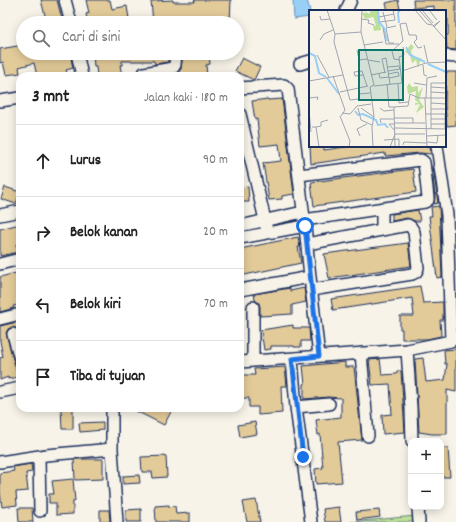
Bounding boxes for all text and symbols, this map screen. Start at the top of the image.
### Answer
inset map [309,10,446,147]
search box [16,16,244,60]
icon: search [30,27,52,49]
text: Cari di sini [62,27,120,49]
text: 3 mnt [32,86,69,110]
text: Jalan kaki · 180 m [144,89,228,108]
icon: ahead [32,150,54,172]
text: Lurus [70,150,101,172]
text: 90 m [203,151,228,170]
route start [296,217,314,235]
icon: right [32,222,54,244]
text: Belok kanan [70,222,138,244]
text: 20 m [203,223,228,242]
icon: left [32,294,54,316]
text: Belok kiri [70,294,121,316]
text: 70 m [204,295,228,314]
icon: arrive [32,366,54,388]
text: Tiba di tujuan [70,366,145,388]
map controls [408,438,444,510]
button: + [408,438,444,474]
route end [294,448,312,466]
button: − [408,474,444,510]

